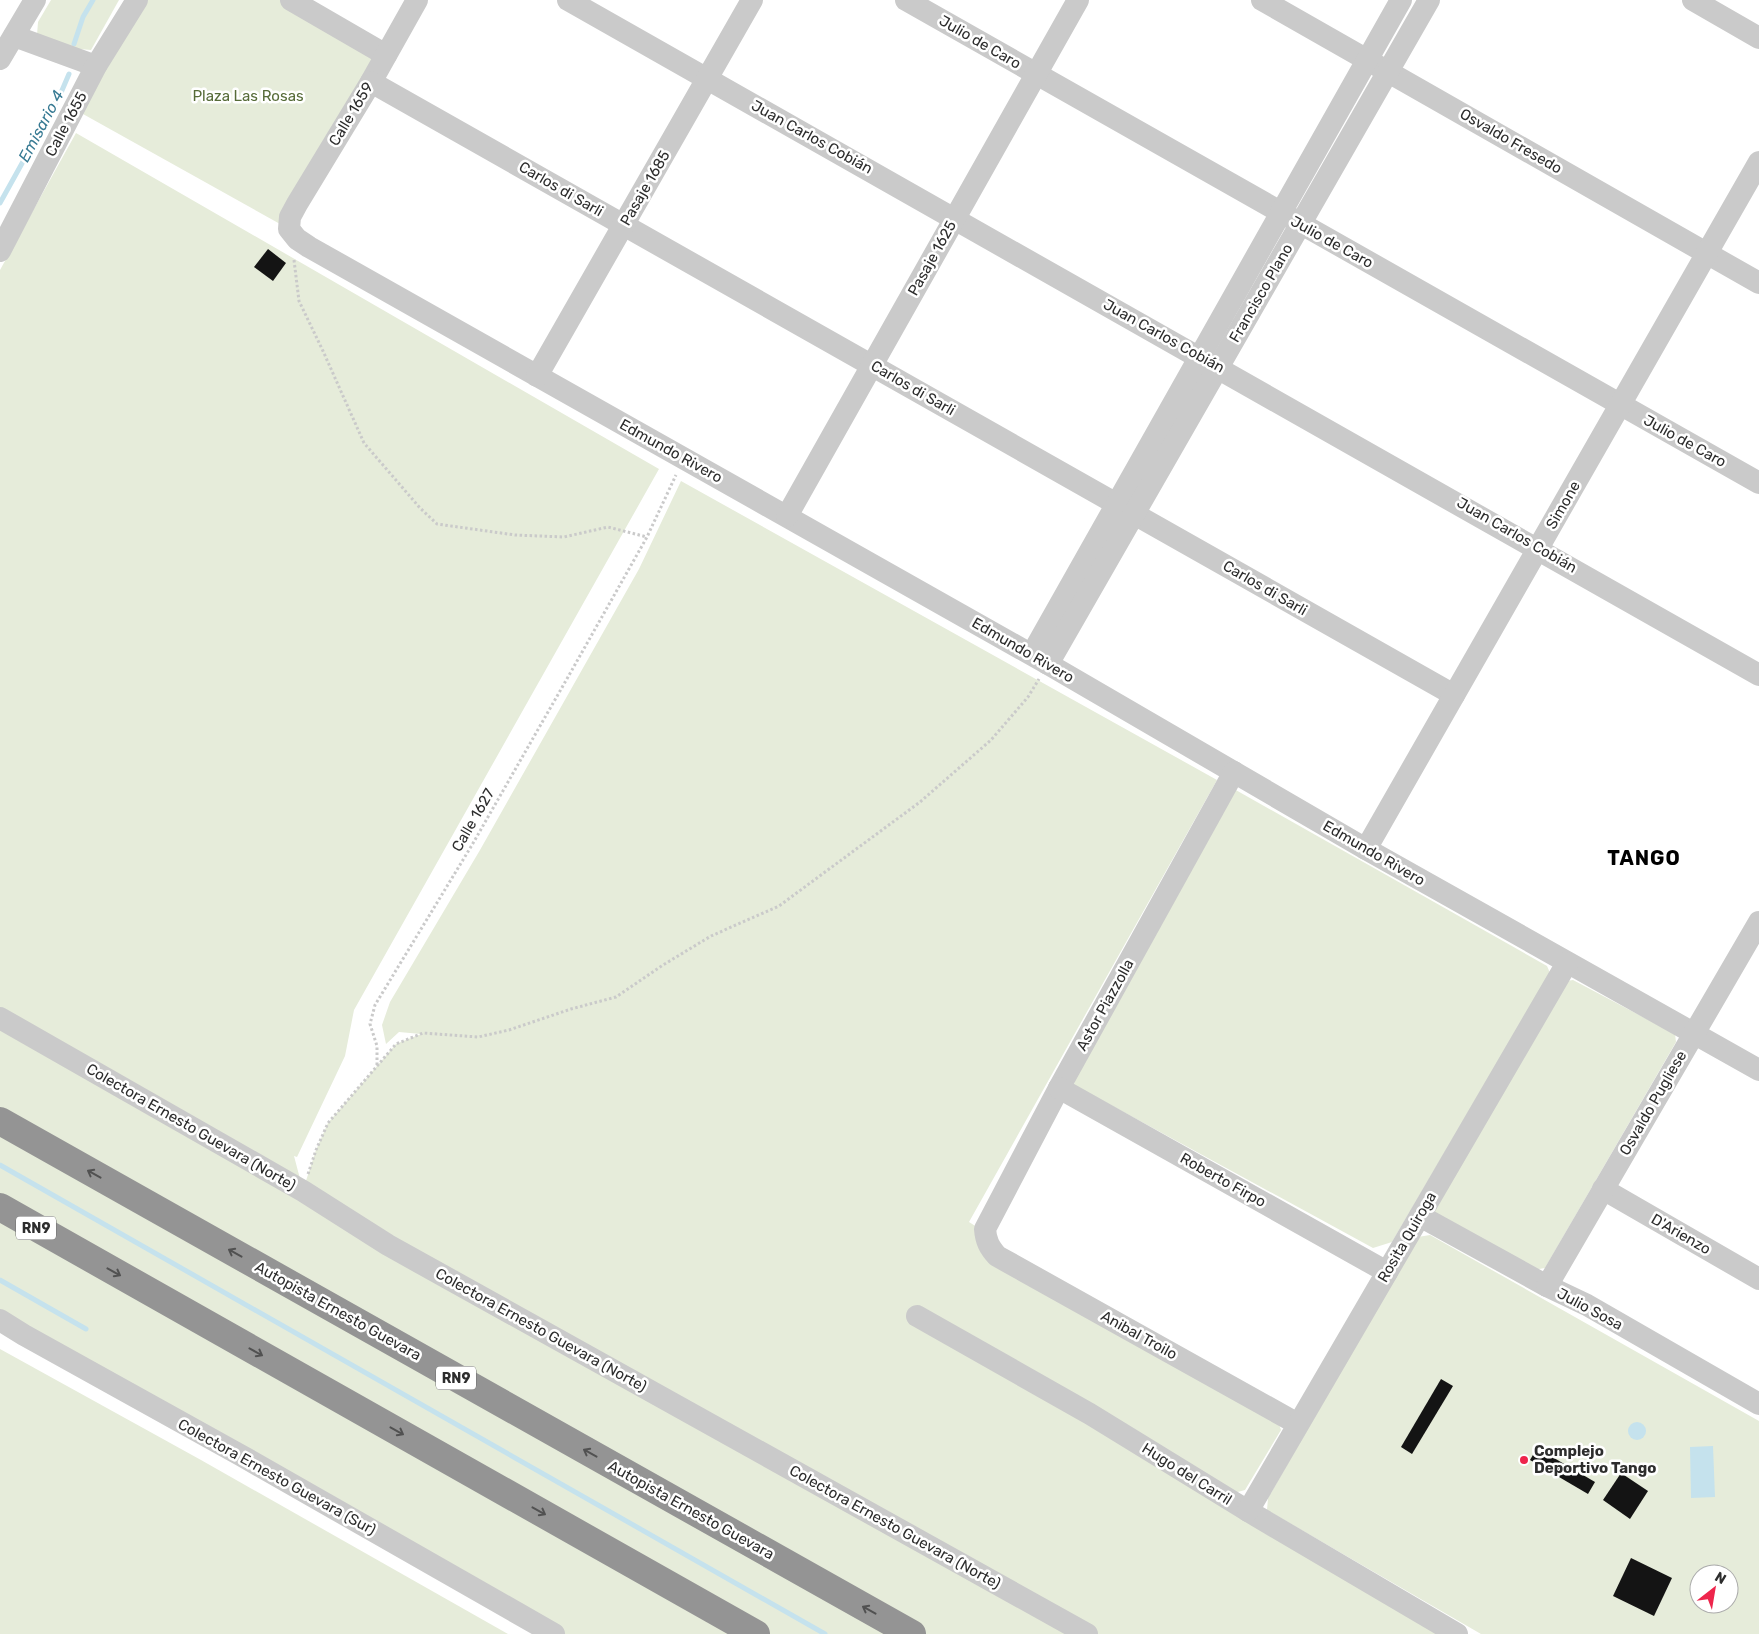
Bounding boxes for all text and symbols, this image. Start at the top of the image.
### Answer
street label: Julio de Caro [936,11,1024,73]
street label: Calle 1659 [325,79,377,149]
water label: Emisario 4 [14,87,68,165]
park label: Plaza Las Rosas [192,87,304,105]
street label: Calle 1655 [41,88,91,160]
street label: Juan Carlos Cobián [748,96,876,178]
street label: Osvaldo Fresedo [1457,105,1565,177]
street label: Pasaje 1685 [616,147,674,229]
street label: Carlos di Sarli [516,158,606,220]
street label: Julio de Caro [1288,212,1376,272]
street label: Pasaje 1625 [904,217,960,299]
street label: Francisco Plano [1225,240,1297,346]
street label: Juan Carlos Cobián [1100,295,1228,377]
street label: Carlos di Sarli [868,357,958,419]
street label: Julio de Caro [1641,411,1729,471]
street label: Edmundo Rivero [616,415,726,487]
street label: Simone [1542,478,1584,532]
street label: Juan Carlos Cobián [1454,493,1580,577]
street label: Carlos di Sarli [1220,557,1310,619]
street label: Edmundo Rivero [969,614,1077,686]
street label: Calle 1627 [448,785,498,855]
street label: Edmundo Rivero [1320,817,1428,889]
district label: TANGO [1607,846,1681,870]
street label: Astor Piazzolla [1072,956,1138,1054]
street label: Osvaldo Pugliese [1616,1047,1690,1159]
street label: Colectora Ernesto Guevara (Norte) [83,1060,299,1194]
street label: Roberto Firpo [1177,1149,1269,1211]
one-way arrow [87,1168,101,1178]
street label: Rosita Quiroga [1374,1188,1440,1286]
street label: D'Arienzo [1648,1210,1714,1258]
road number: RN9 [16,1216,56,1240]
one-way arrow [229,1248,243,1258]
street label: Autopista Ernesto Guevara [252,1258,424,1364]
street label: Colectora Ernesto Guevara (Norte) [432,1264,650,1396]
one-way arrow [107,1267,121,1277]
street label: Julio Sosa [1554,1284,1626,1334]
street label: Anibal Troilo [1098,1307,1180,1363]
one-way arrow [248,1347,262,1357]
road number: RN9 [436,1366,476,1390]
street label: Colectora Ernesto Guevara (Sur) [175,1415,379,1539]
one-way arrow [390,1427,404,1437]
street label: Hugo del Carril [1139,1439,1235,1509]
place label: Complejo Deportivo Tango [1534,1442,1656,1477]
one-way arrow [583,1448,598,1458]
marker: Complejo Deportivo Tango [1518,1454,1530,1466]
street label: Autopista Ernesto Guevara [605,1457,777,1563]
street label: Colectora Ernesto Guevara (Norte) [786,1461,1004,1593]
one-way arrow [531,1507,545,1517]
north arrow [1689,1564,1739,1614]
text: N [1712,1568,1729,1588]
one-way arrow [862,1605,877,1615]

